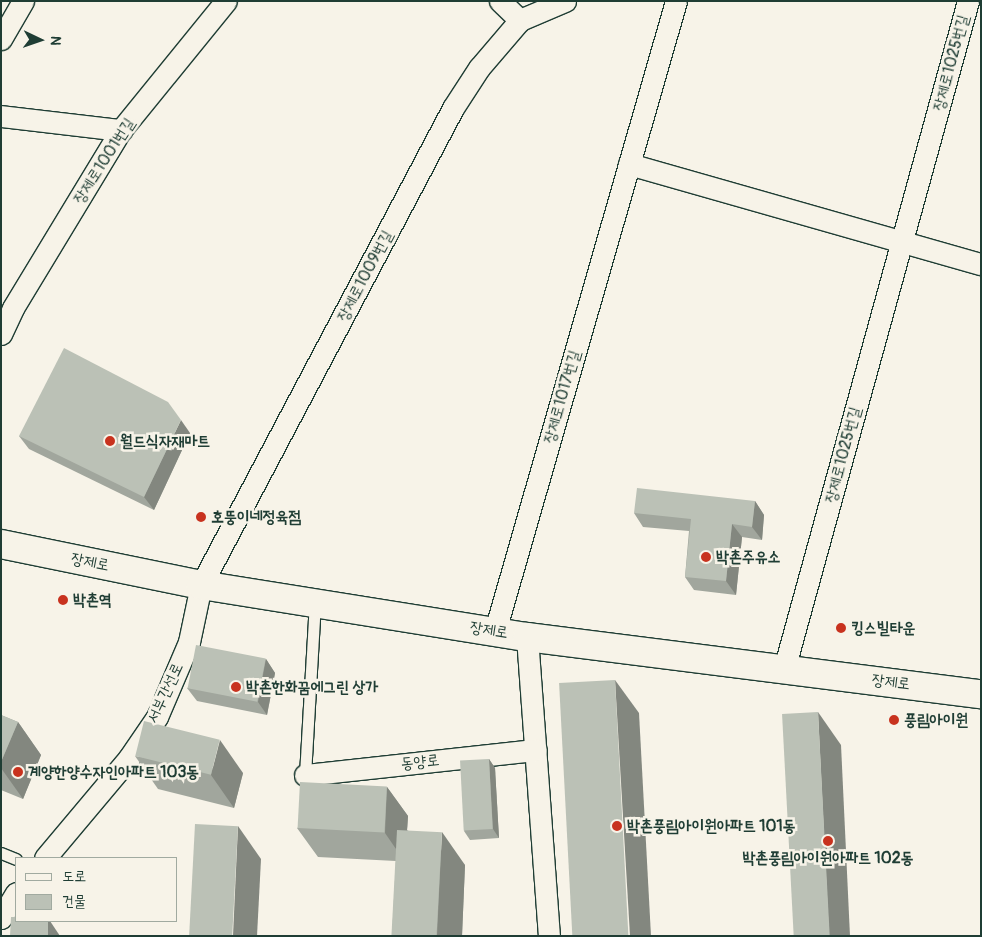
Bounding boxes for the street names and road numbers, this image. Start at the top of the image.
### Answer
street label: 장제로1025번길 [929,13,973,113]
street label: 장제로1001번길 [69,114,139,208]
street label: 장제로1009번길 [333,227,397,325]
street label: 장제로1017번길 [540,348,584,446]
street label: 장제로1025번길 [821,405,865,505]
street label: 장제로 [69,549,111,575]
street label: 장제로 [468,617,510,643]
street label: 서부간선로 [143,660,187,726]
street label: 장제로 [871,670,911,694]
street label: 동양로 [400,750,440,774]

